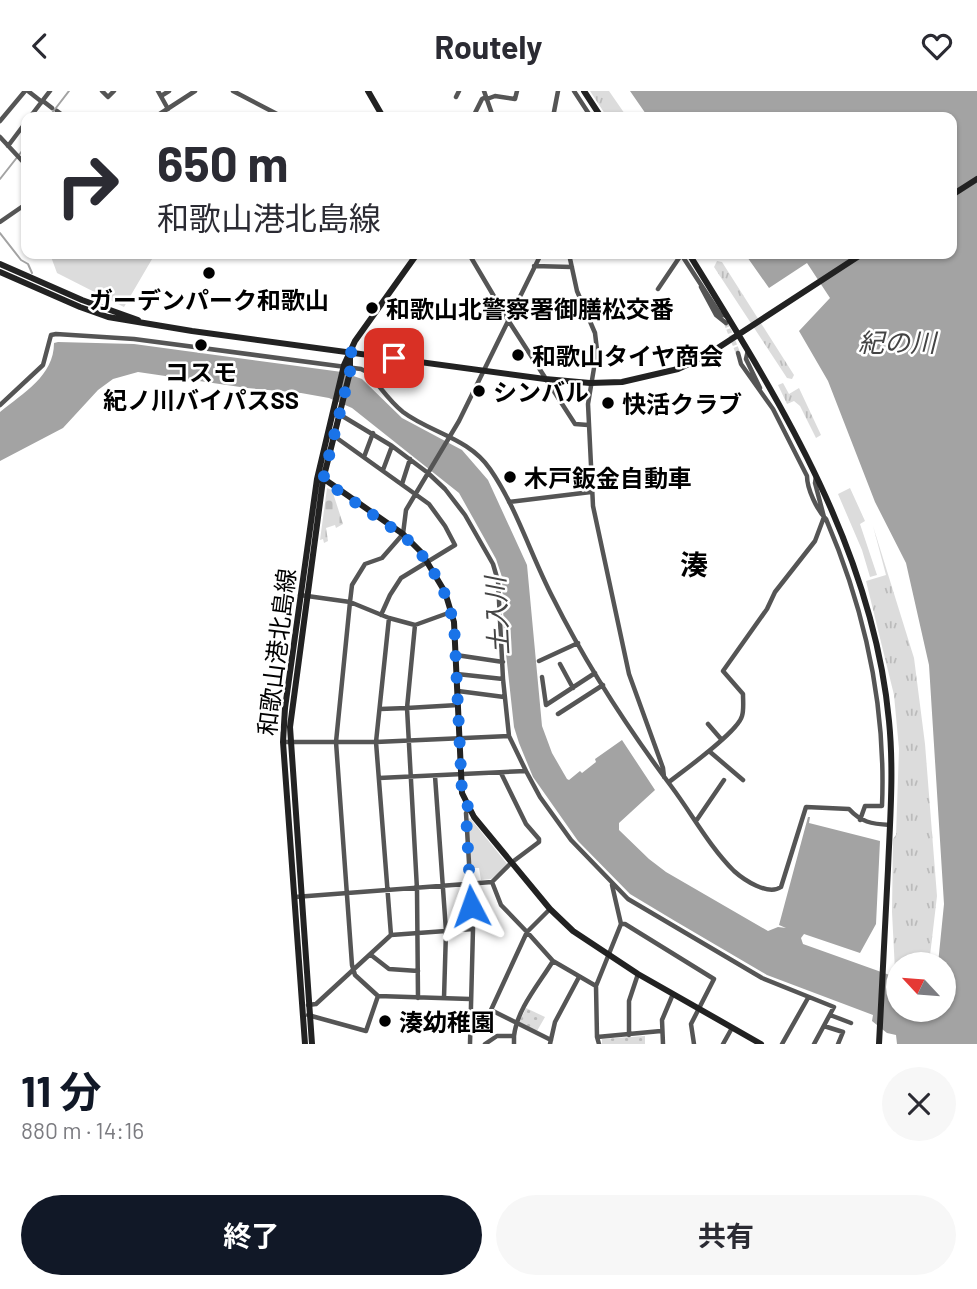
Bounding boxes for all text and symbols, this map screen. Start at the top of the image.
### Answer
icon: back [21,27,59,65]
text: Routely [434,27,543,65]
icon: heart [918,27,956,65]
text: 650 m [157,133,288,192]
icon: right [42,140,133,231]
text: 和歌山港北島線 [157,198,381,236]
marker: ガーデンパーク和歌山 [201,265,217,281]
place label: ガーデンパーク和歌山 [89,285,329,314]
place label: 和歌山北警察署御膳松交番 [386,294,674,323]
marker: 和歌山北警察署御膳松交番 [364,300,380,316]
water label: 紀の川 [858,326,939,357]
pin [364,328,424,388]
marker: コスモ 紀ノ川バイパスSS [193,337,209,353]
icon: arrive [375,339,413,377]
place label: 和歌山タイヤ商会 [532,341,723,370]
marker: 和歌山タイヤ商会 [510,347,526,363]
place label: コスモ 紀ノ川バイパスSS [103,357,299,414]
place label: シンバル [493,377,589,406]
marker: シンバル [471,383,487,399]
place label: 快活クラブ [622,389,742,418]
marker: 快活クラブ [600,395,616,411]
place label: 木戸鈑金自動車 [524,463,692,492]
marker: 木戸鈑金自動車 [502,469,518,485]
district label: 湊 [680,547,708,581]
street label: 和歌山港北島線 [251,567,301,737]
water label: 土入川 [478,573,514,656]
position arrow [434,869,508,943]
north arrow [886,952,956,1022]
map controls [886,952,956,1022]
place label: 湊幼稚園 [399,1007,495,1036]
marker: 湊幼稚園 [377,1013,393,1029]
text: 11 分 [21,1065,101,1115]
button: close [882,1067,956,1141]
text: 880 m · 14:16 [21,1116,144,1144]
button: 終了 [21,1195,482,1275]
button: 共有 [496,1195,956,1275]

